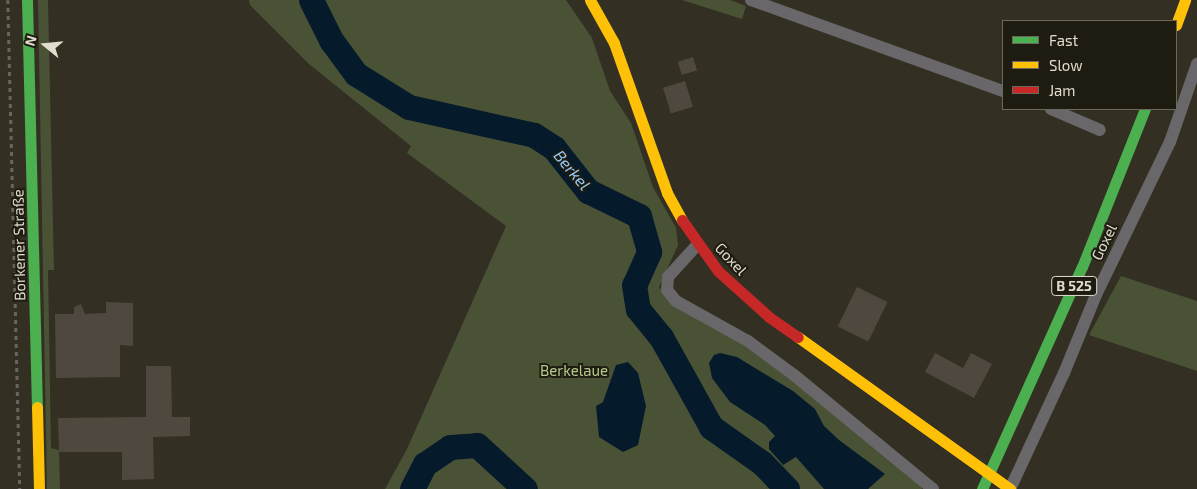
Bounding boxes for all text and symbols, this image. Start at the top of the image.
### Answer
north arrow [20,20,70,70]
legend [1002,20,1177,110]
text: Fast [1049,31,1078,49]
text: N [21,33,40,48]
text: Slow [1049,56,1083,74]
text: Jam [1049,81,1075,99]
water label: Berkel [550,146,594,194]
street label: Borkener Straße [9,189,29,301]
street label: Goxel [1088,221,1120,263]
street label: Goxel [711,239,751,279]
road number: B 525 [1050,274,1098,298]
park label: Berkelaue [540,362,608,380]

